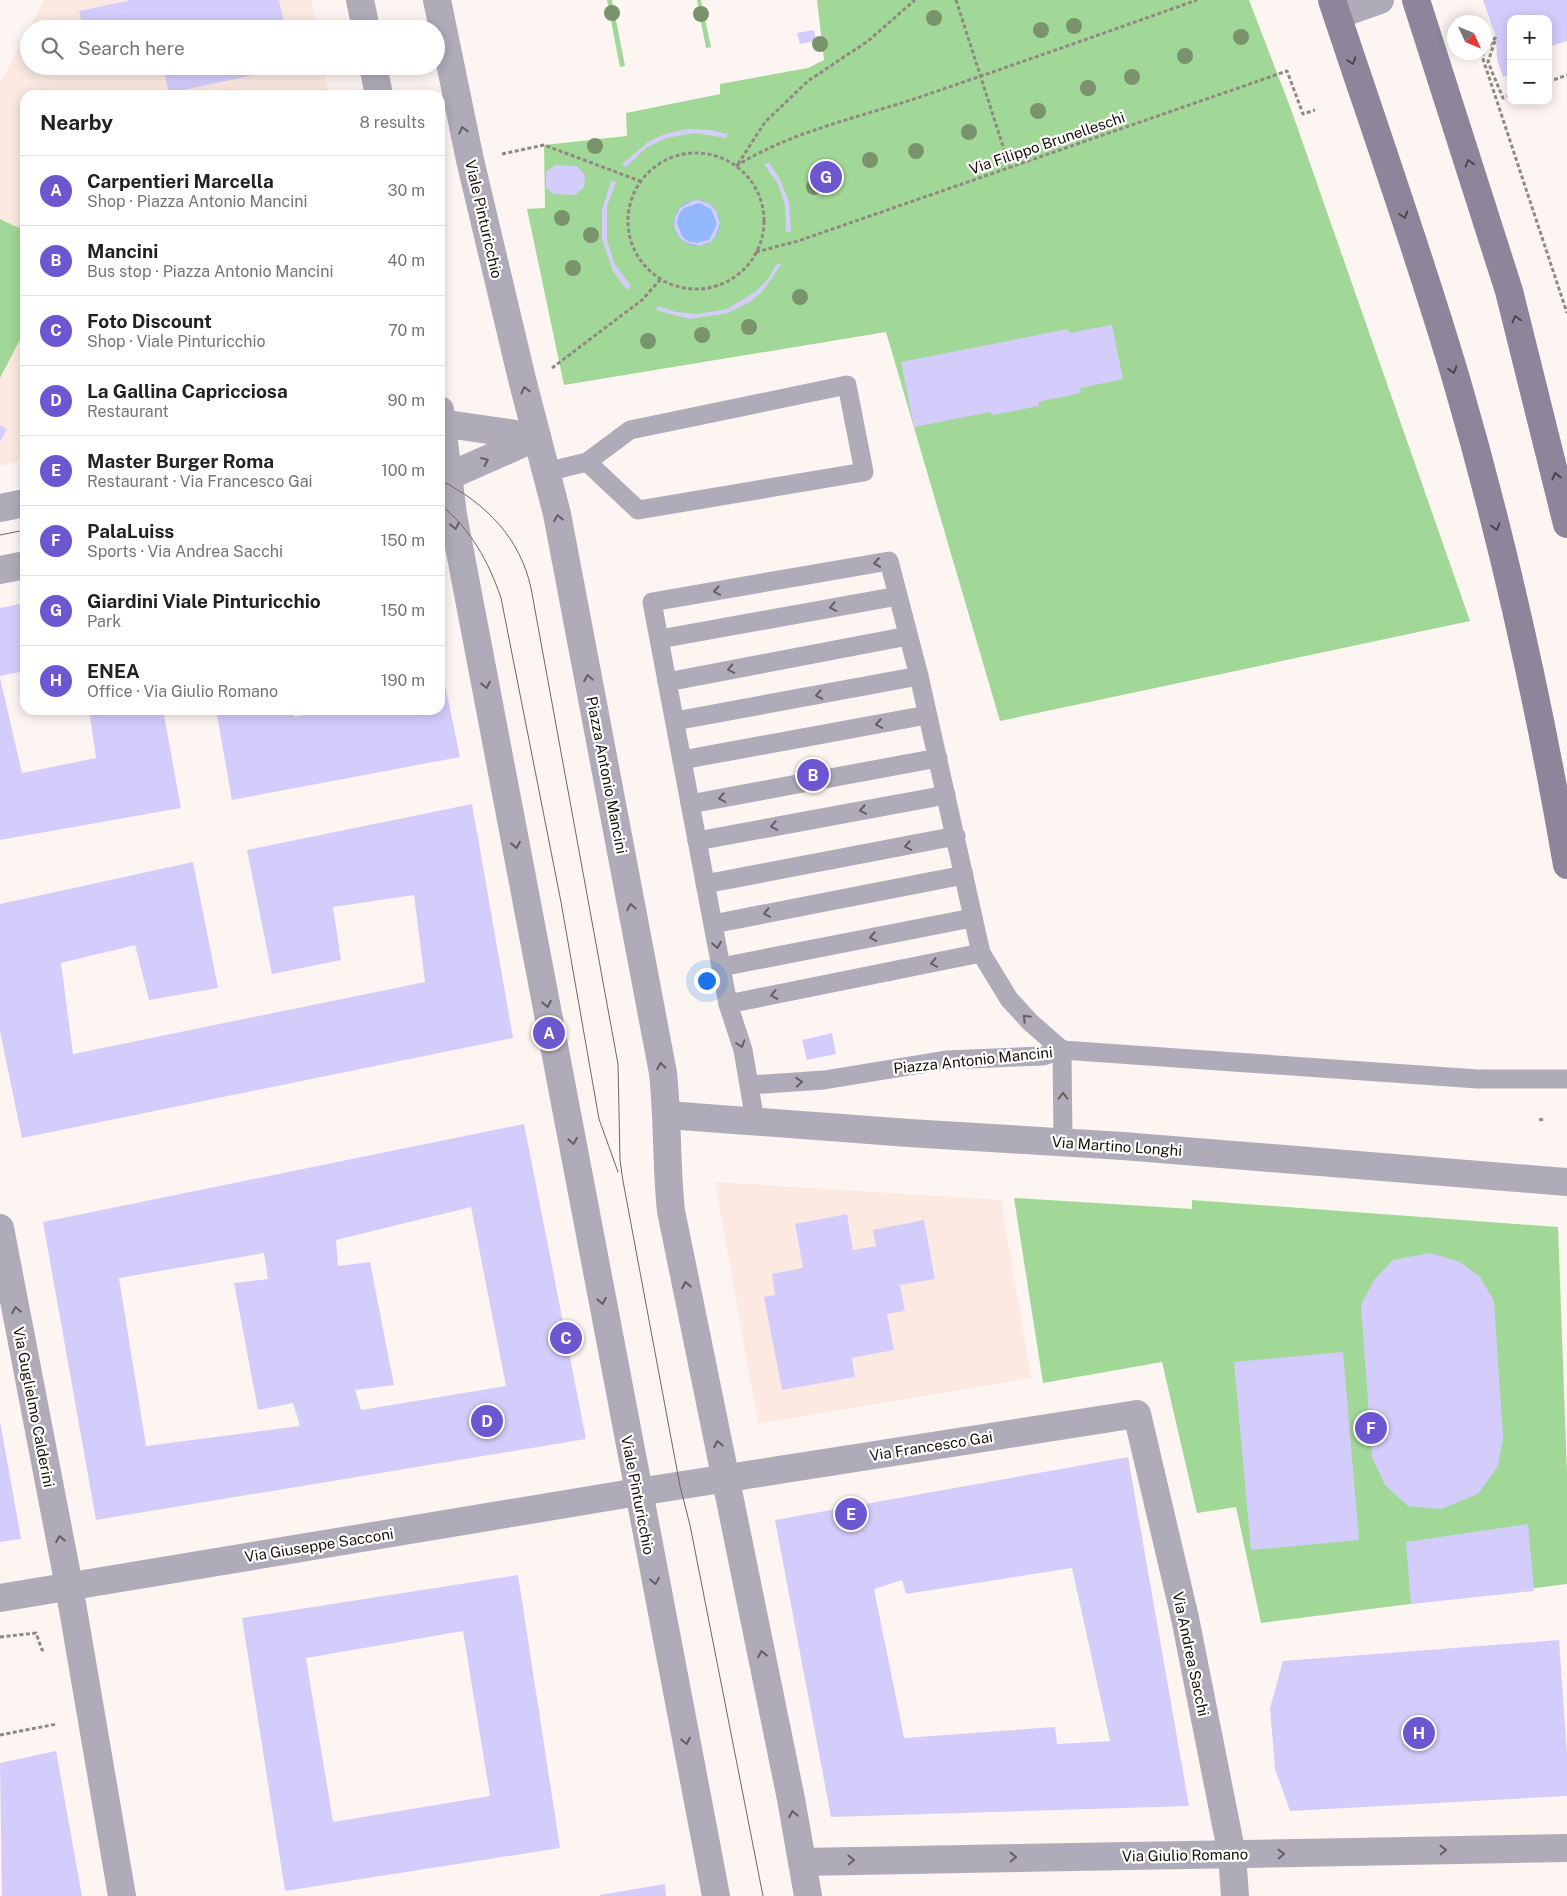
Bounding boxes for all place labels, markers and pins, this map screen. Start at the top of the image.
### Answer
pin: G [810,158,842,196]
pin: B [797,756,829,794]
pin: A [533,1014,565,1052]
pin: C [550,1319,582,1357]
pin: D [471,1402,503,1440]
pin: F [1355,1409,1387,1447]
pin: E [835,1495,867,1533]
pin: H [1403,1714,1435,1752]

